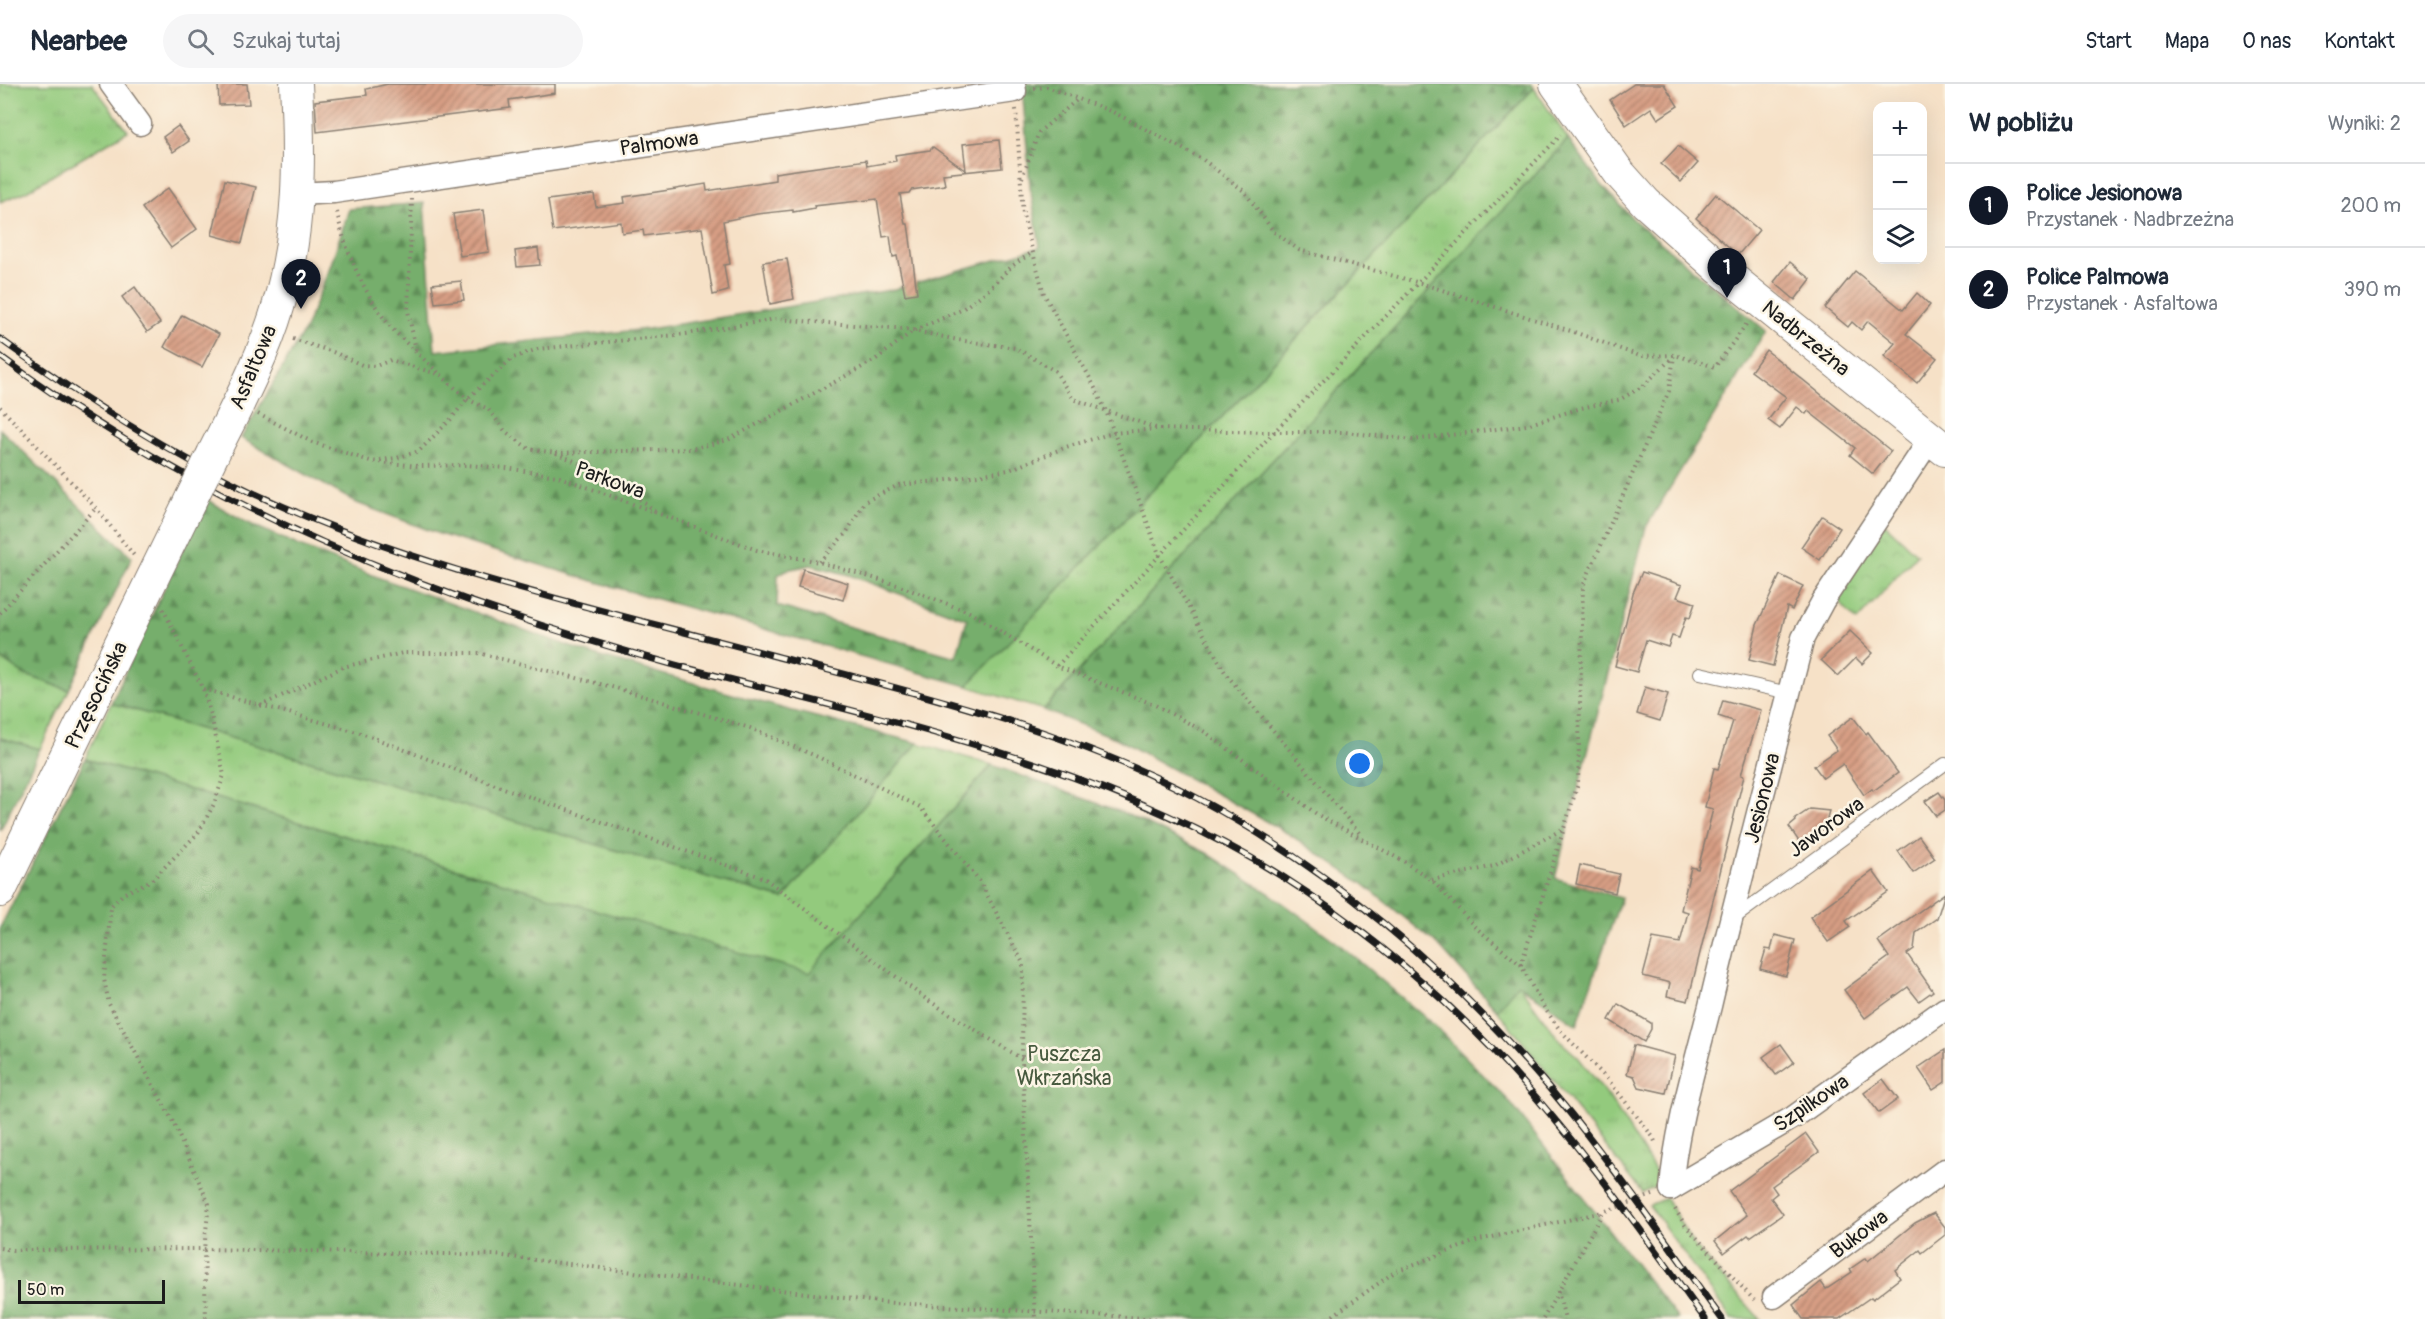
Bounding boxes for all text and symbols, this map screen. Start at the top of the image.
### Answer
search box [163,14,583,68]
text: Nearbee [30,24,127,59]
icon: search [184,25,217,58]
text: Szukaj tutaj [232,27,341,55]
text: Start [2085,28,2132,55]
text: Mapa [2165,28,2209,55]
text: O nas [2242,28,2291,55]
text: Kontakt [2324,28,2395,55]
map controls [1873,102,1927,264]
button: + [1873,102,1927,156]
text: W pobliżu [1969,107,2073,139]
text: Wyniki: 2 [2328,111,2401,136]
street label: Palmowa [618,125,700,162]
button: − [1873,156,1927,210]
text: Police Jesionowa [2026,179,2182,207]
text: 1 [1985,193,1992,218]
text: 200 m [2340,193,2401,218]
text: Przystanek · Nadbrzeżna [2026,207,2234,232]
button: layers [1873,210,1927,264]
pin: 1 [1708,248,1746,298]
pin: 2 [282,260,320,309]
text: Police Palmowa [2026,263,2169,291]
text: 2 [1983,277,1994,302]
text: 390 m [2344,277,2401,302]
text: Przystanek · Asfaltowa [2026,291,2218,316]
street label: Nadbrzeżna [1756,295,1855,382]
street label: Asfaltowa [224,321,283,413]
street label: Parkowa [571,456,648,505]
street label: Przęsocińska [59,637,134,753]
your location [1345,749,1374,778]
street label: Jesionowa [1738,750,1787,846]
street label: Jaworowa [1783,791,1870,864]
park label: Puszcza Wkrzańska [1017,1041,1111,1092]
street label: Szpilkowa [1768,1068,1854,1139]
street label: Bukowa [1825,1204,1894,1265]
scale bar [18,1277,165,1304]
text: 50 m [27,1280,64,1300]

